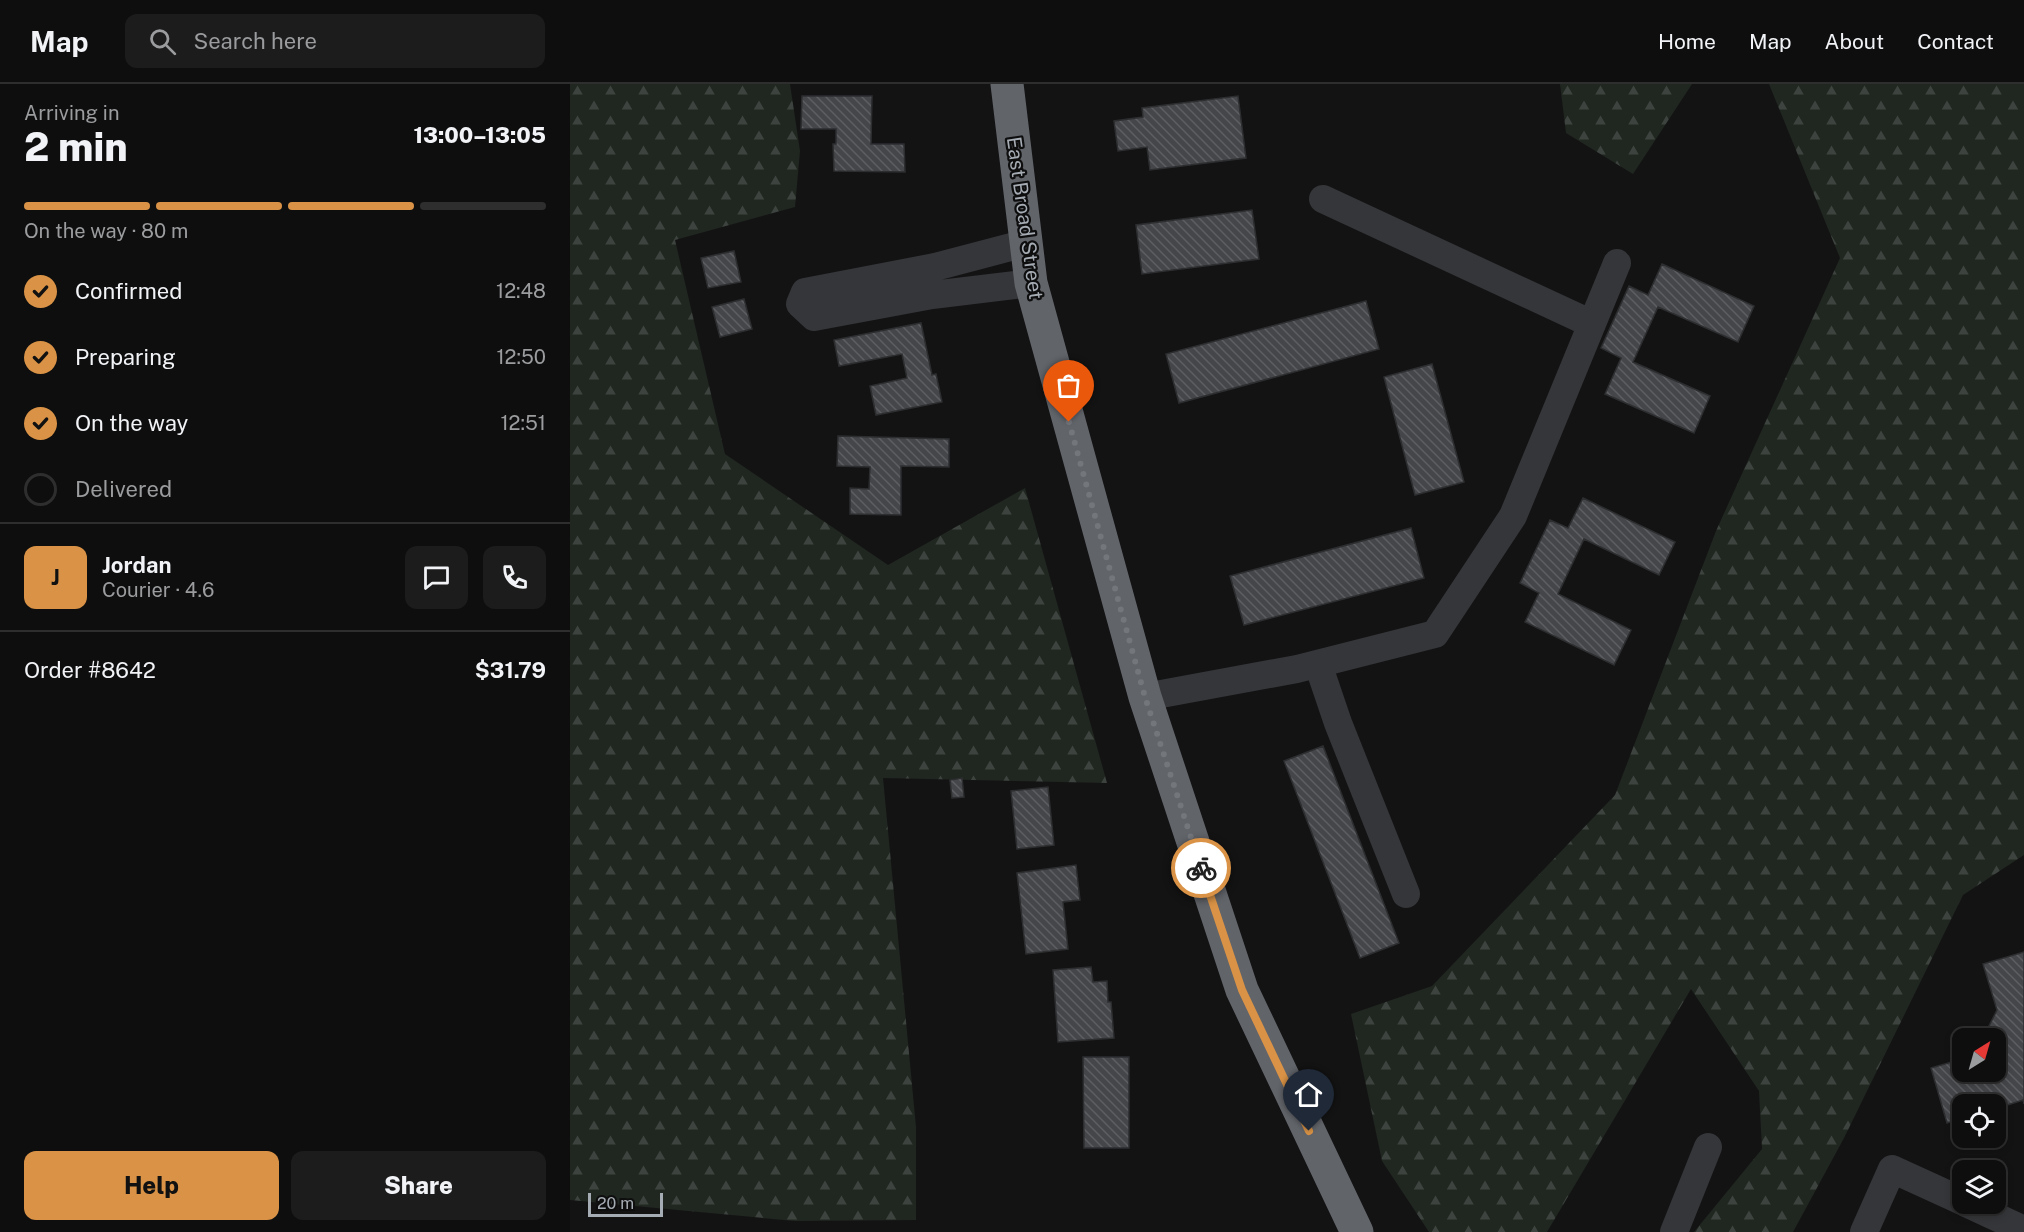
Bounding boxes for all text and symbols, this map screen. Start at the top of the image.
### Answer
search box [125,14,545,68]
text: Map [30,25,89,58]
icon: search [146,25,179,58]
text: Search here [194,28,317,54]
text: Home [1658,29,1716,54]
text: Map [1749,29,1792,54]
text: About [1825,29,1884,54]
text: Contact [1917,29,1994,54]
text: Arriving in [24,101,119,125]
text: 13:00–13:05 [413,122,546,148]
text: 2 min [24,124,128,170]
street label: East Broad Street [1002,135,1048,301]
text: On the way · 80 m [24,219,188,243]
icon: check [24,275,57,308]
text: Confirmed [75,278,182,304]
text: 12:48 [496,279,546,303]
icon: check [24,341,57,374]
text: Preparing [75,344,176,370]
text: 12:50 [496,345,546,369]
pin [1043,360,1094,422]
icon: bag [1052,369,1085,402]
icon: check [24,407,57,440]
text: On the way [75,410,188,436]
text: 12:51 [500,411,546,435]
text: Delivered [75,476,172,502]
button: chat [405,546,468,609]
button: phone [483,546,546,609]
text: Jordan [102,552,171,578]
text: J [51,564,60,590]
text: Courier · 4.6 [102,578,214,602]
text: Order #8642 [24,657,156,683]
text: $31.79 [475,657,546,683]
courier [1171,838,1231,898]
icon: bike [1185,852,1218,885]
north arrow [1952,1028,2006,1082]
map controls [1952,1028,2006,1214]
pin [1283,1069,1334,1131]
icon: home [1292,1078,1325,1111]
button: locate [1952,1094,2006,1148]
button: Help [24,1151,279,1220]
button: Share [291,1151,546,1220]
button: layers [1952,1160,2006,1214]
scale bar [588,1190,663,1218]
text: 20 m [597,1194,634,1213]

